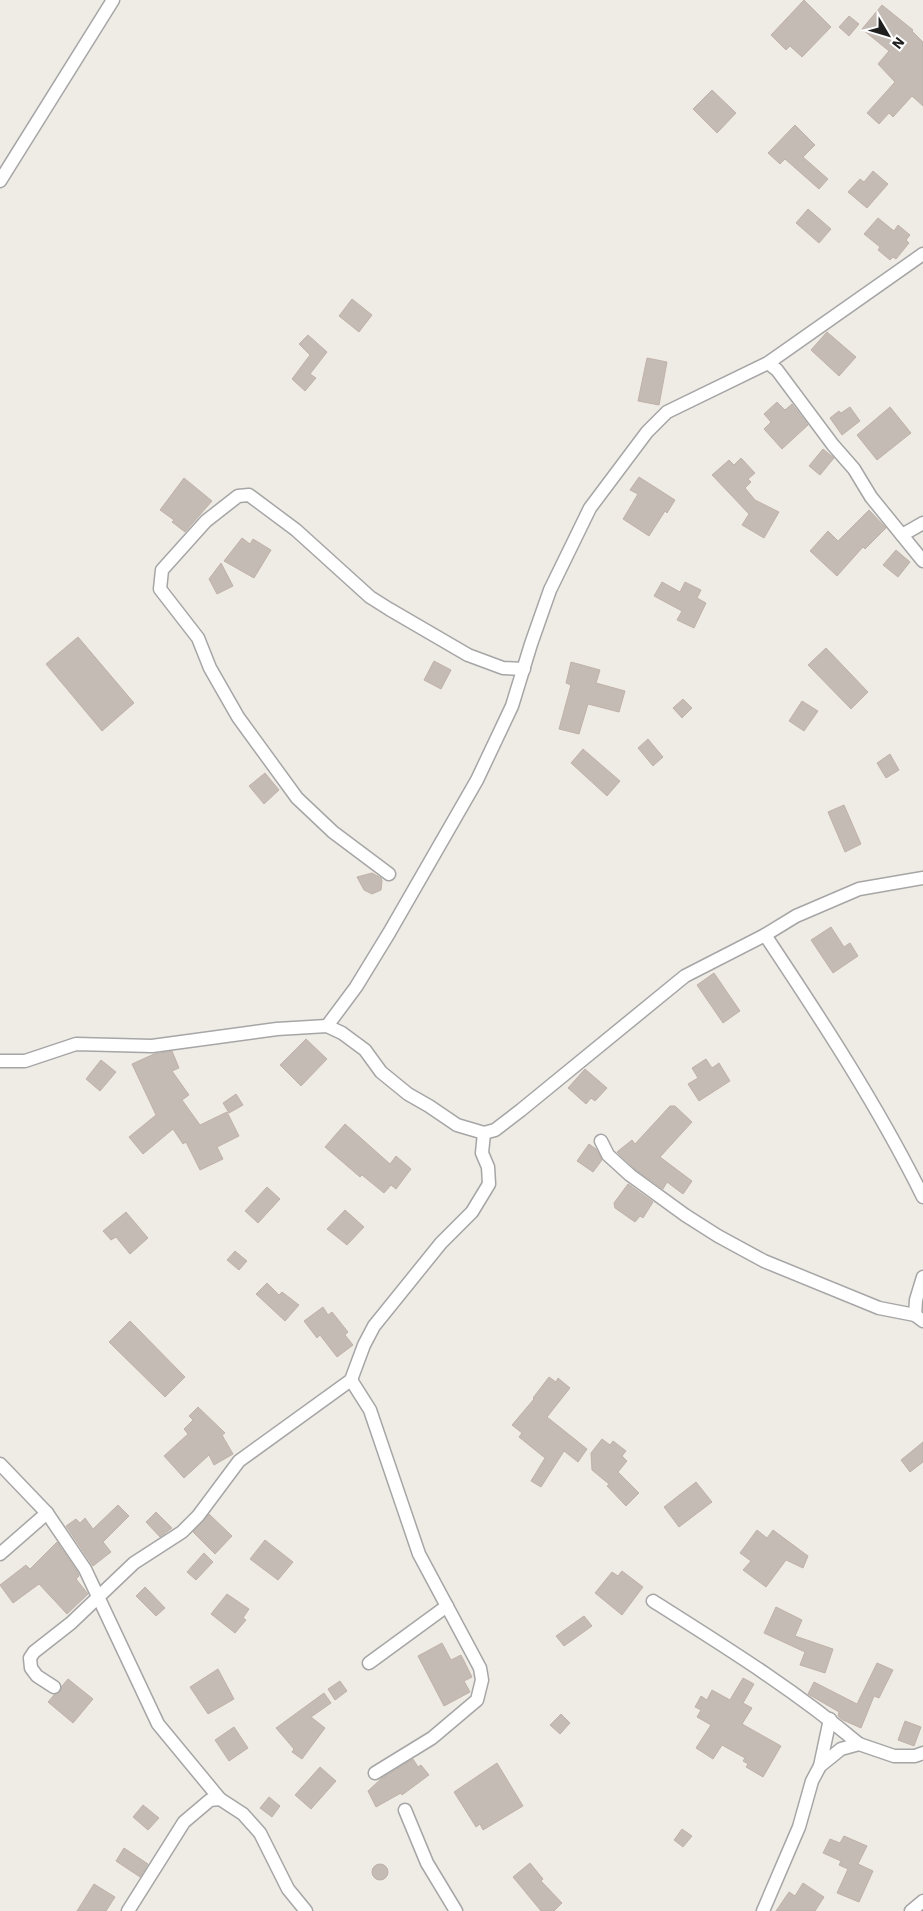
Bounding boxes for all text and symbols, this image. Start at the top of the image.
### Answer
north arrow [863,10,913,60]
text: N [888,33,908,53]

